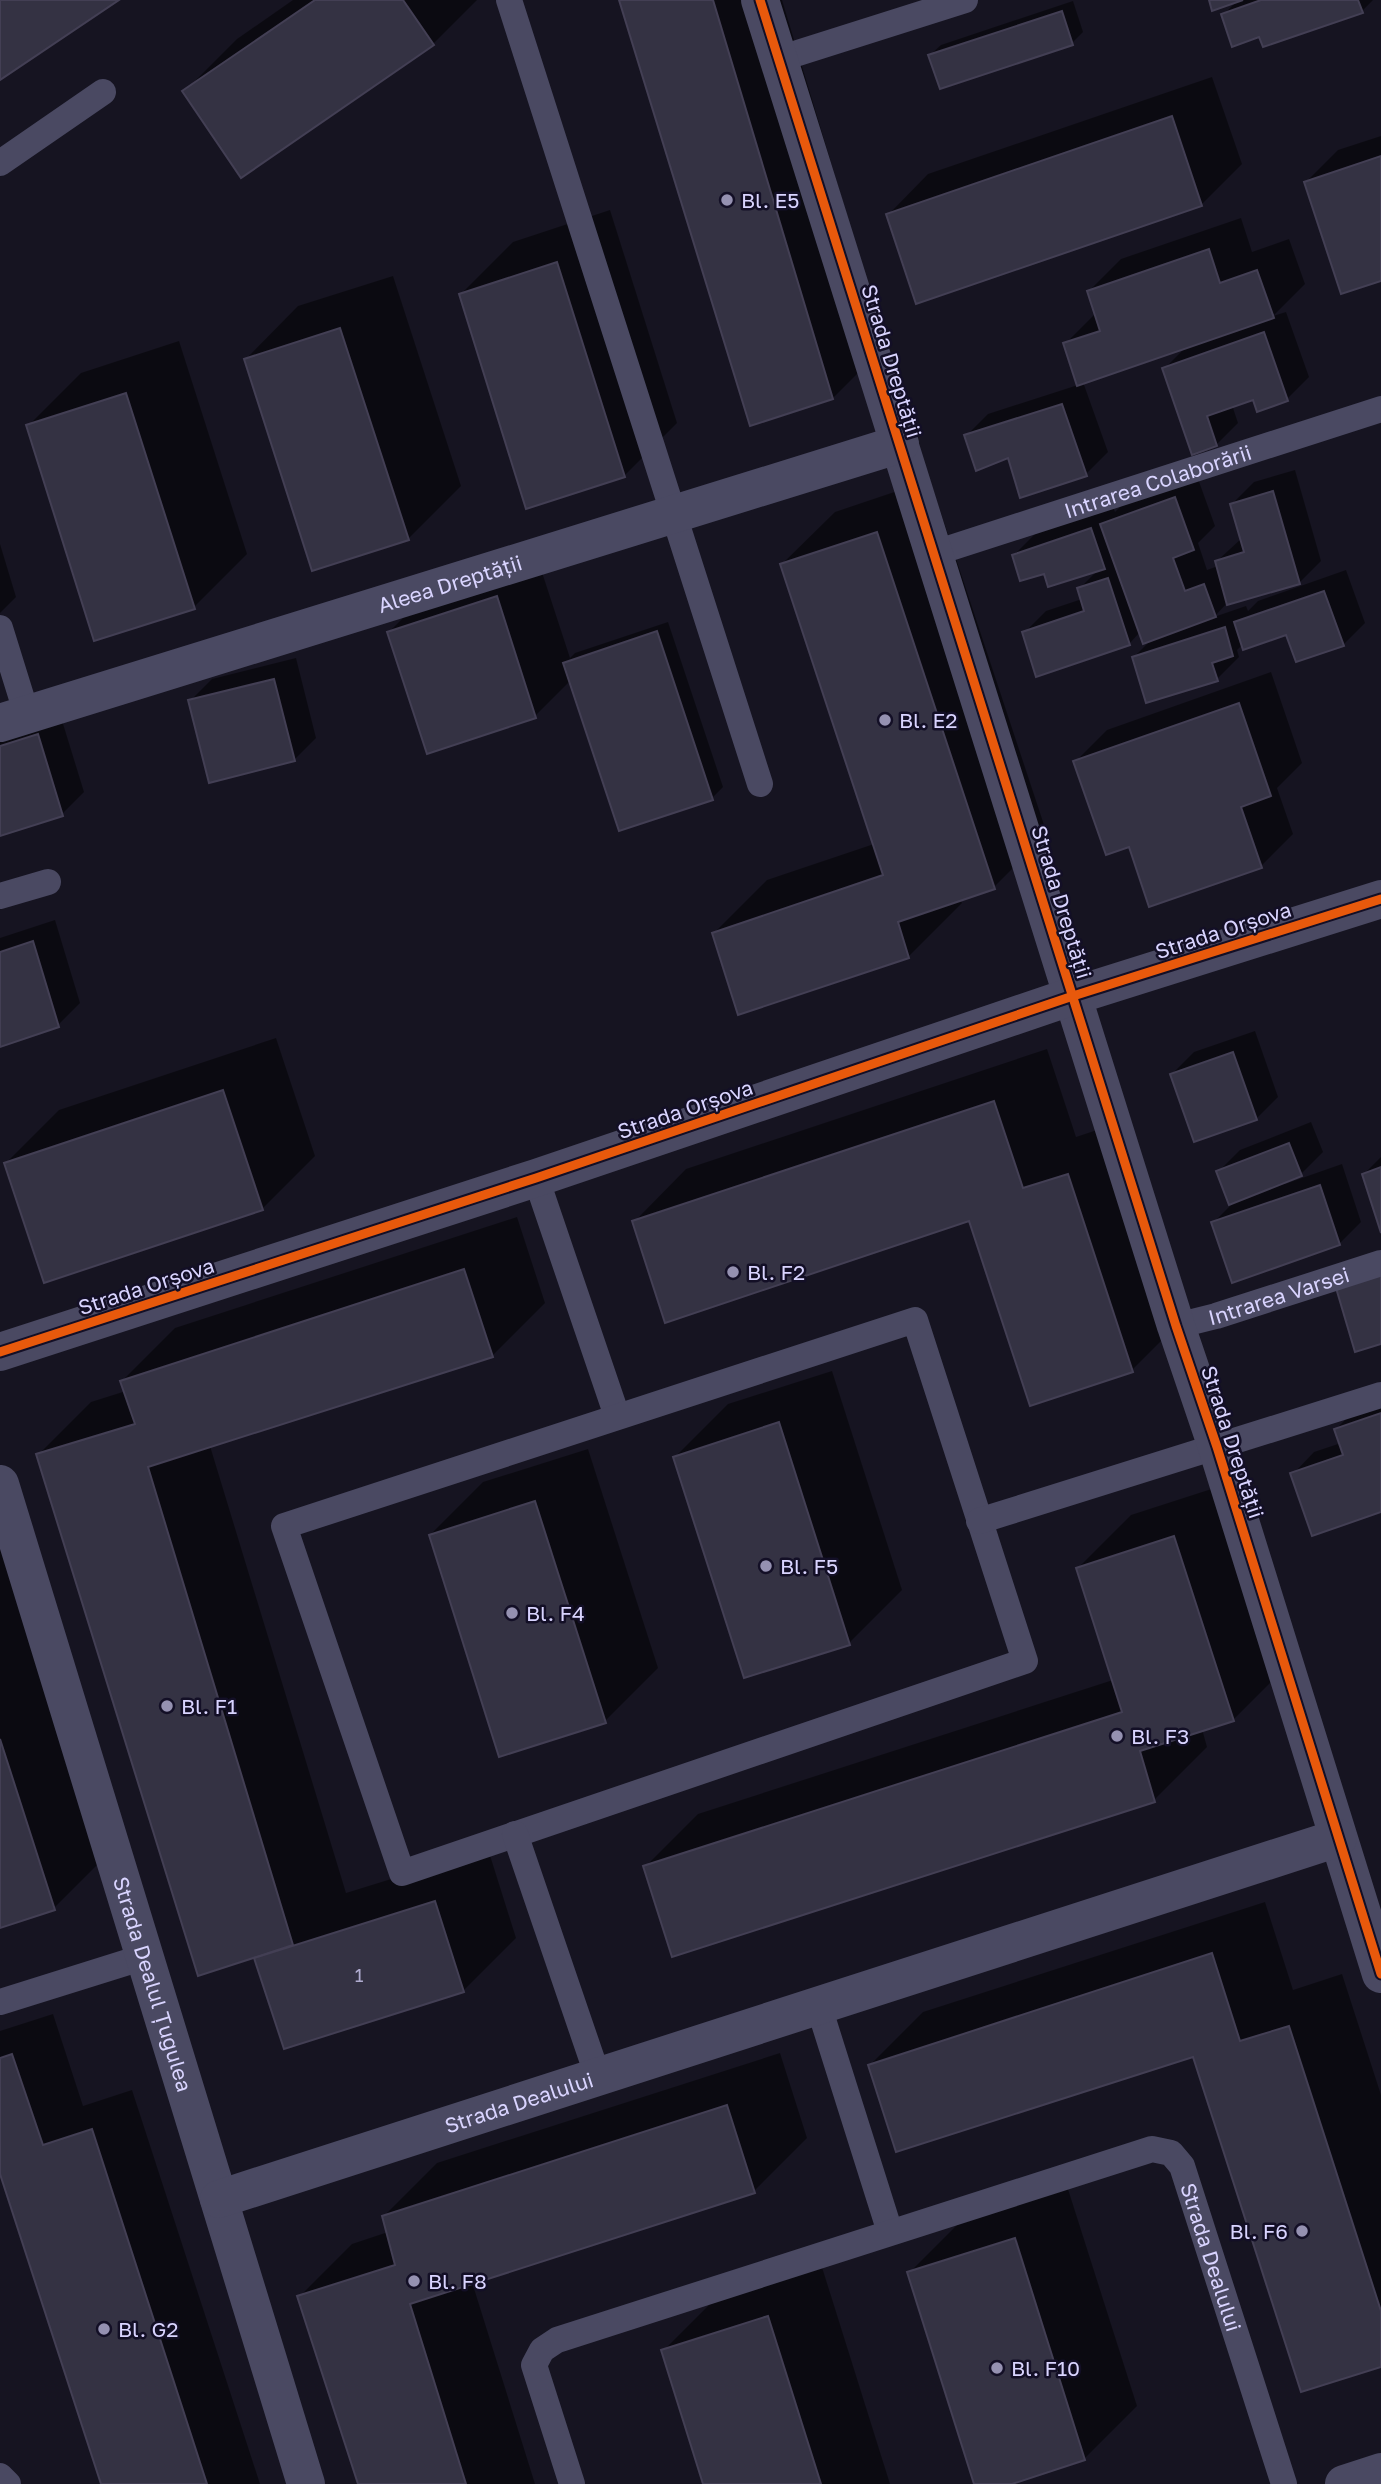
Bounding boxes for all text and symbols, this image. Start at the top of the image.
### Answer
place label: Bl. E5 [741,187,799,213]
marker: Bl. E5 [719,192,735,208]
street label: Strada Dreptății [856,281,928,441]
street label: Intrarea Colaborării [1061,439,1255,523]
street label: Aleea Dreptății [375,549,525,618]
place label: Bl. E2 [899,707,957,733]
marker: Bl. E2 [877,712,893,728]
street label: Strada Dreptății [1026,822,1098,982]
street label: Strada Orșova [1152,896,1294,964]
street label: Strada Orșova [614,1074,756,1144]
street label: Strada Orșova [75,1252,217,1320]
place label: Bl. F2 [747,1259,805,1285]
street label: Intrarea Varsei [1205,1261,1352,1330]
marker: Bl. F2 [725,1264,741,1280]
street label: Strada Dreptății [1196,1362,1270,1522]
place label: Bl. F5 [780,1553,838,1579]
marker: Bl. F5 [758,1558,774,1574]
place label: Bl. F4 [526,1600,585,1626]
marker: Bl. F4 [504,1605,520,1621]
place label: Bl. F1 [181,1693,237,1719]
marker: Bl. F1 [159,1698,175,1714]
place label: Bl. F3 [1131,1723,1189,1749]
marker: Bl. F3 [1109,1728,1125,1744]
street label: Strada Dealul Țugulea [108,1873,198,2095]
house number: 1 [355,1964,364,1986]
street label: Strada Dealului [441,2066,596,2138]
street label: Strada Dealului [1175,2180,1247,2335]
place label: Bl. F6 [1229,2218,1288,2244]
marker: Bl. F6 [1294,2223,1310,2239]
place label: Bl. F8 [428,2268,487,2294]
marker: Bl. F8 [406,2273,422,2289]
place label: Bl. G2 [118,2316,178,2342]
marker: Bl. G2 [96,2321,112,2337]
place label: Bl. F10 [1011,2355,1080,2381]
marker: Bl. F10 [989,2360,1005,2376]

